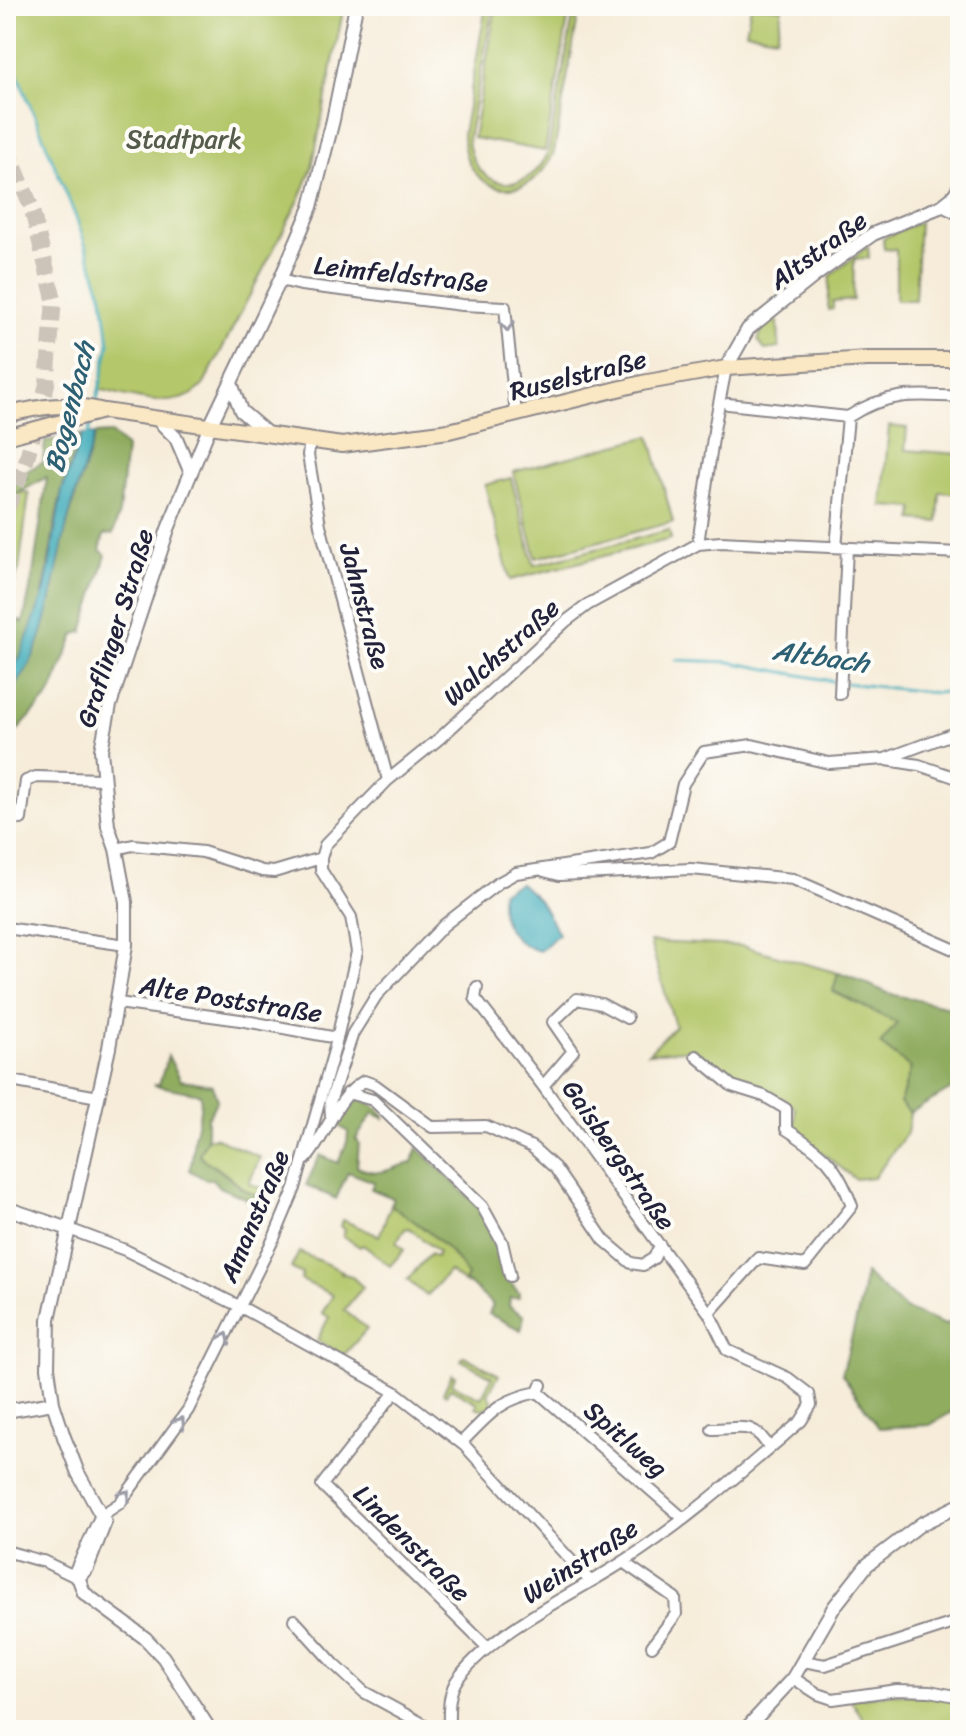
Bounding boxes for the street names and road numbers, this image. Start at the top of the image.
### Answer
street label: Altstraße [758,198,877,302]
street label: Leimfeldstraße [312,242,490,306]
street label: Ruselstraße [505,336,651,414]
street label: Graflinger Straße [63,523,167,733]
street label: Jahnstraße [326,537,404,675]
street label: Walchstraße [432,586,570,718]
street label: Alte Poststraße [135,962,326,1036]
street label: Gaisbergstraße [550,1070,688,1240]
street label: Amanstraße [205,1142,303,1290]
street label: Spitlweg [573,1389,679,1489]
street label: Lindenstraße [342,1473,482,1613]
street label: Weinstraße [512,1506,648,1616]

